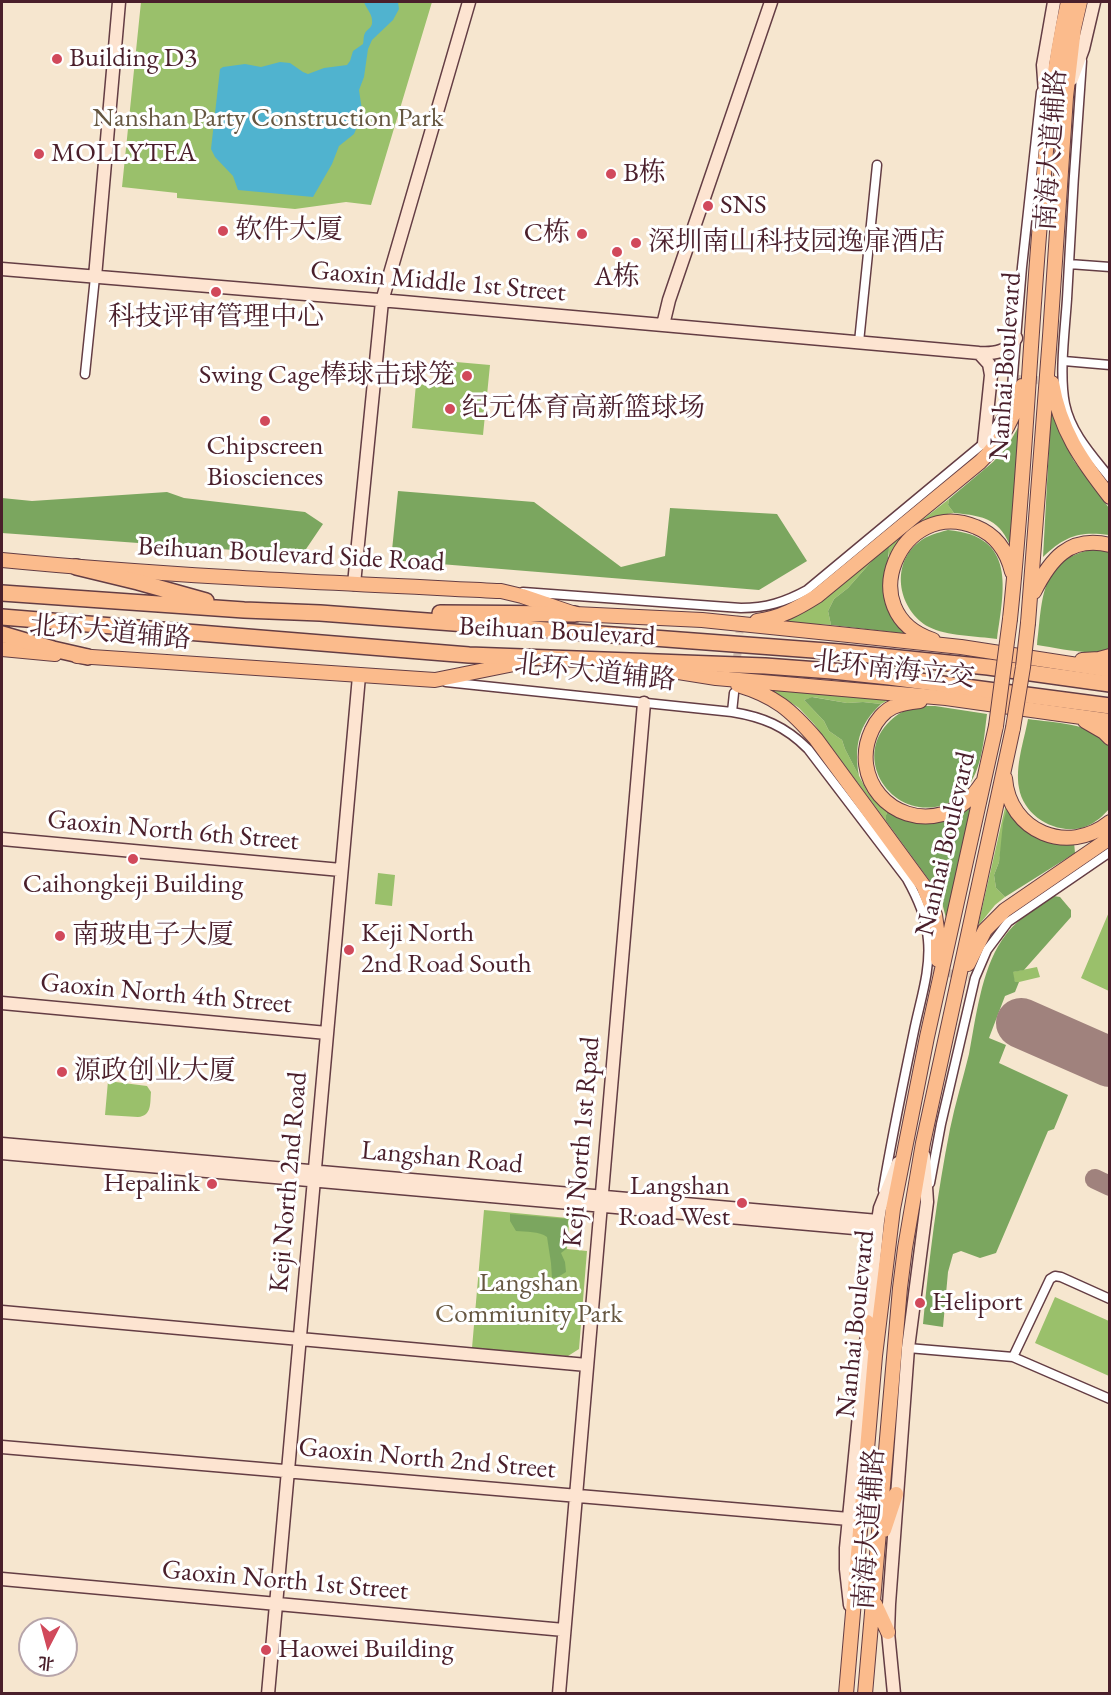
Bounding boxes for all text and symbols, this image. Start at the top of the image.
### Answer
place label: Building D3 [69,43,197,75]
marker: Building D3 [50,52,64,66]
street label: 南海大道辅路 [1030,68,1074,232]
park label: Nanshan Party Construction Park [93,103,443,135]
place label: MOLLYTEA [51,138,196,170]
marker: MOLLYTEA [32,147,46,161]
place label: B栋 [623,158,666,190]
marker: B栋 [604,167,618,181]
place label: SNS [720,190,766,222]
marker: SNS [701,199,715,213]
place label: 软件大厦 [235,215,343,247]
place label: C栋 [524,218,570,250]
marker: 软件大厦 [216,224,230,238]
marker: C栋 [575,227,589,241]
place label: 深圳南山科技园逸扉酒店 [648,227,945,259]
marker: 深圳南山科技园逸扉酒店 [629,236,643,250]
marker: A栋 [610,245,624,259]
street label: Gaoxin Middle 1st Street [309,255,567,309]
place label: A栋 [594,262,640,294]
street label: Nanhai Boulevard [983,271,1029,461]
marker: 科技评审管理中心 [209,285,223,299]
place label: 科技评审管理中心 [108,302,324,334]
place label: Swing Cage棒球击球笼 [199,360,455,392]
marker: Swing Cage棒球击球笼 [460,369,474,383]
place label: 纪元体育高新篮球场 [462,393,705,425]
marker: 纪元体育高新篮球场 [443,402,457,416]
marker: Chipscreen Biosciences [258,414,272,428]
place label: Chipscreen Biosciences [206,431,324,494]
street label: Beihuan Boulevard Side Road [137,531,445,579]
street label: 北环大道辅路 [28,610,192,656]
street label: Beihuan Boulevard [458,611,656,653]
street label: 北环南海立交 [812,645,976,695]
street label: 北环大道辅路 [513,648,677,698]
street label: Nanhai Boulevard [909,749,983,939]
street label: Gaoxin North 6th Street [46,804,300,858]
marker: Caihongkeji Building [126,852,140,866]
place label: Caihongkeji Building [23,869,243,901]
place label: Keji North 2nd Road South [361,918,532,981]
place label: 南玻电子大厦 [72,920,234,952]
marker: 南玻电子大厦 [53,929,67,943]
marker: Keji North 2nd Road South [342,943,356,957]
street label: Gaoxin North 4th Street [39,967,293,1021]
street label: Keji North 1st Rpad [557,1035,607,1249]
place label: 源政创业大厦 [74,1056,236,1088]
marker: 源政创业大厦 [55,1065,69,1079]
street label: Keji North 2nd Road [263,1070,315,1294]
street label: Langshan Road [360,1135,524,1181]
place label: Hepalink [103,1168,200,1200]
place label: Langshan Road West [618,1171,730,1234]
marker: Hepalink [205,1177,219,1191]
marker: Langshan Road West [735,1196,749,1210]
street label: Nanhai Boulevard [830,1229,882,1419]
park label: Langshan Commiunity Park [435,1268,623,1331]
place label: Heliport [932,1287,1022,1319]
marker: Heliport [913,1296,927,1310]
street label: Gaoxin North 2nd Street [297,1432,557,1486]
street label: 南海大道辅路 [848,1447,892,1611]
street label: Gaoxin North 1st Street [160,1554,410,1608]
north arrow [18,1617,78,1677]
place label: Haowei Building [278,1634,453,1666]
marker: Haowei Building [259,1643,273,1657]
text: 北 [37,1652,55,1675]

